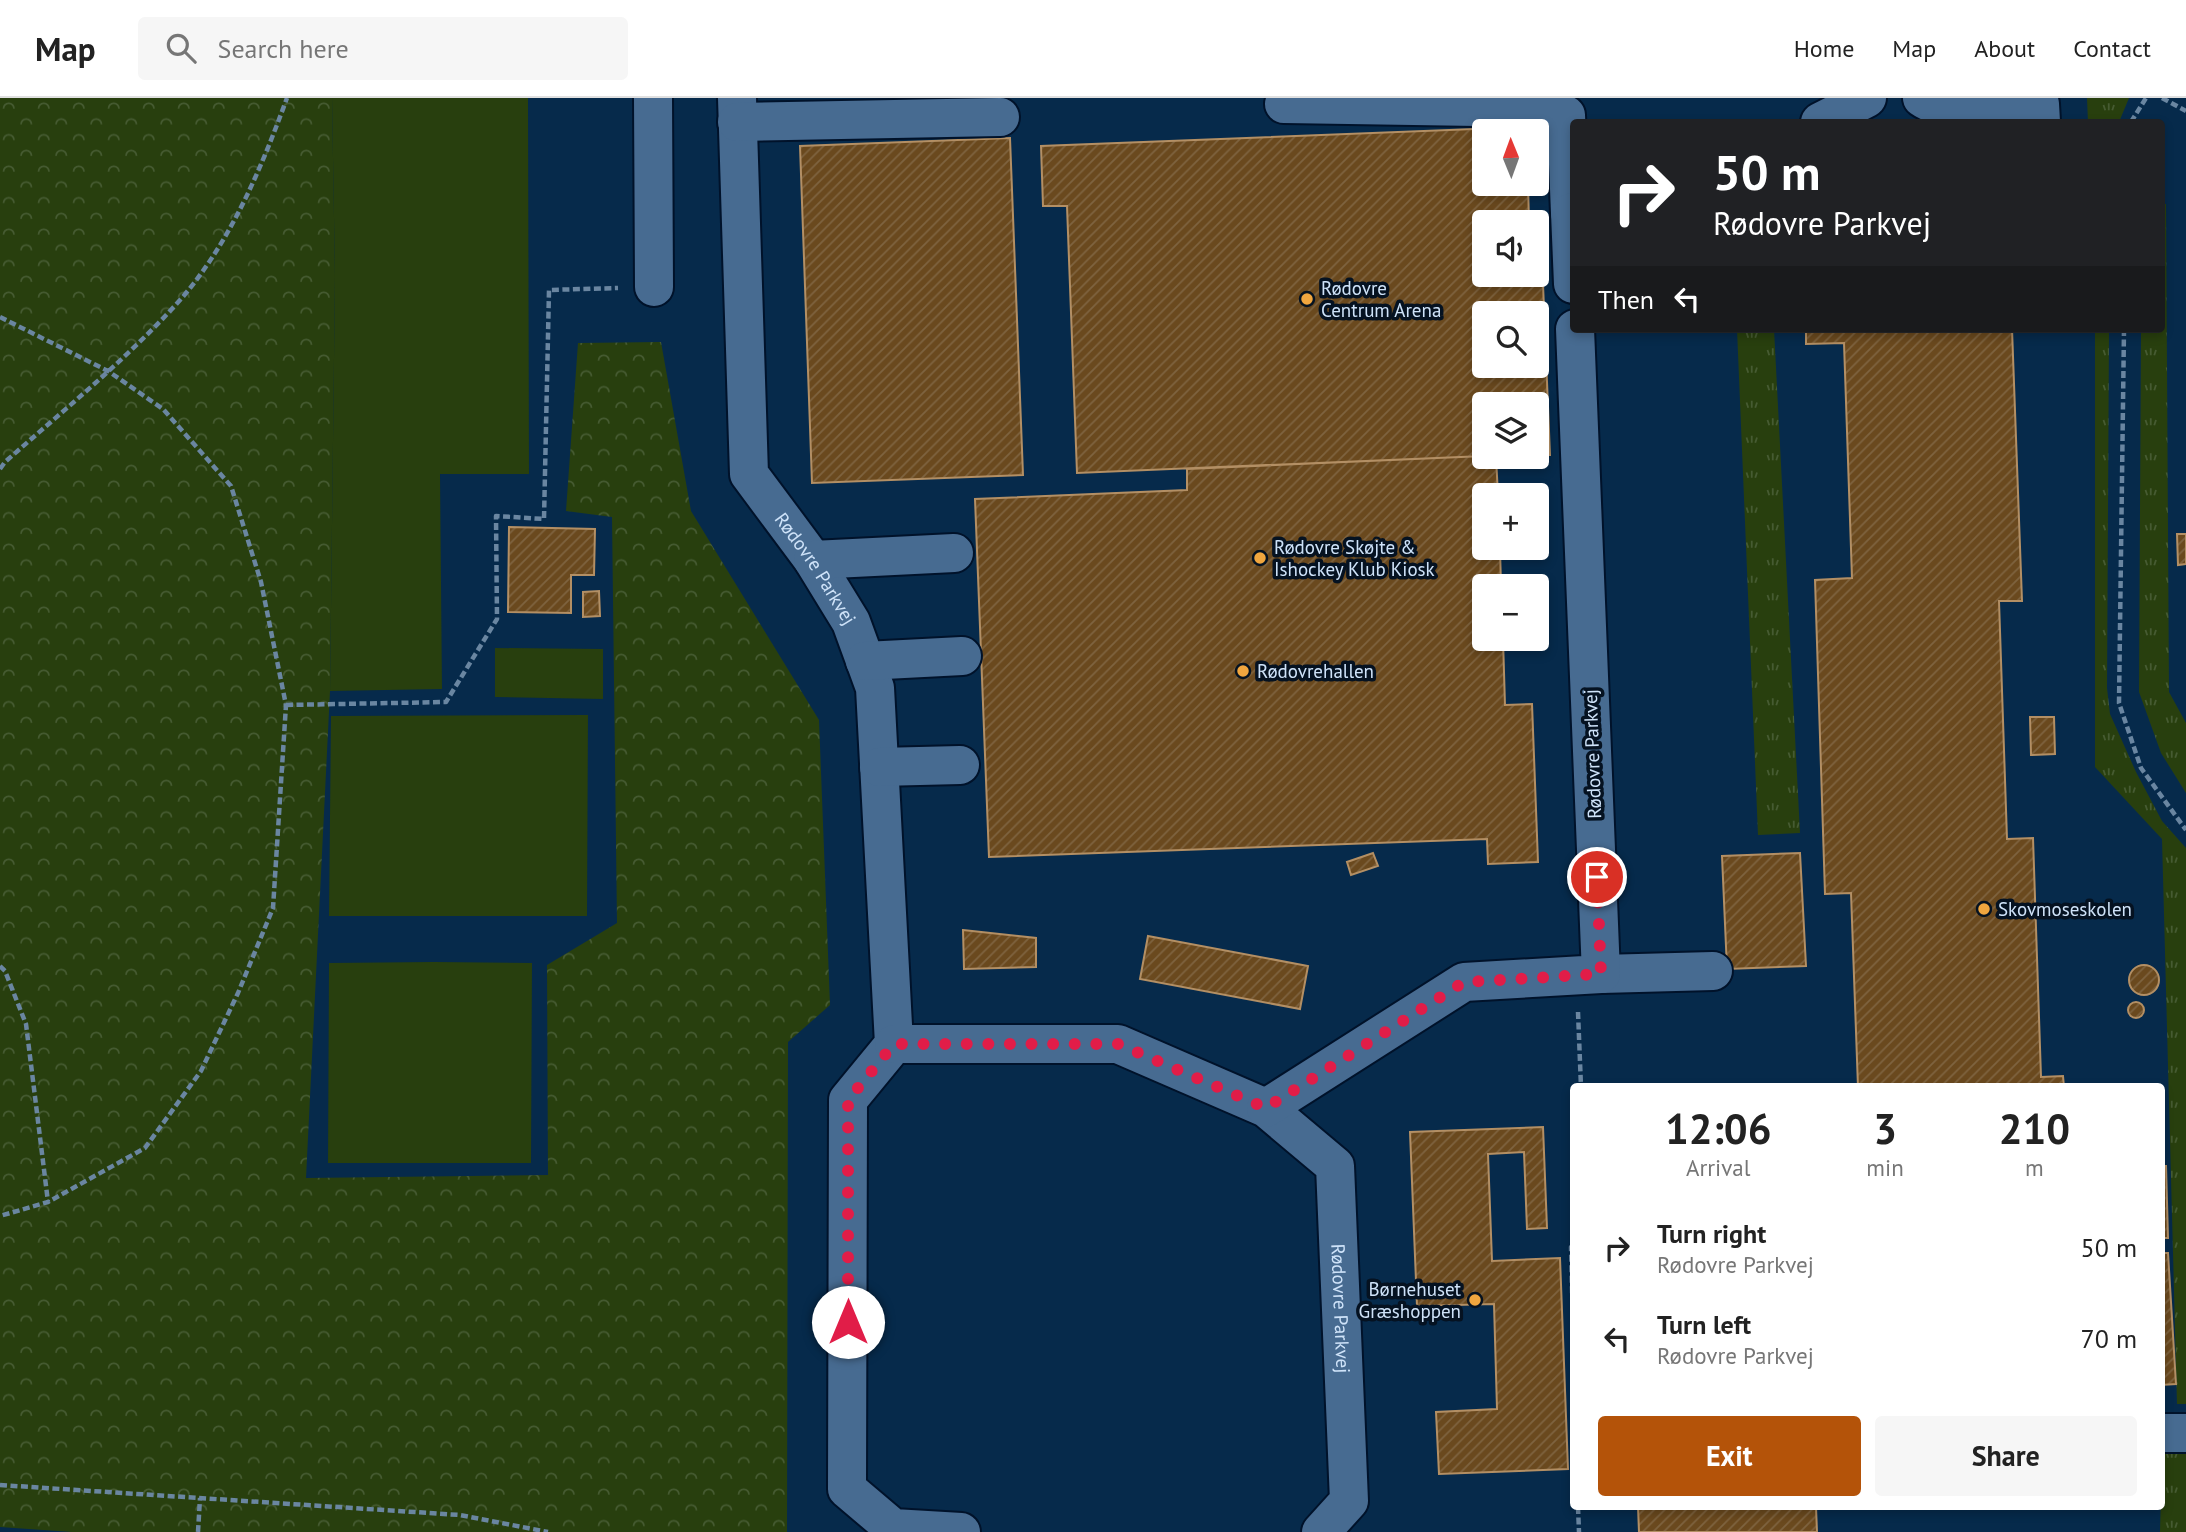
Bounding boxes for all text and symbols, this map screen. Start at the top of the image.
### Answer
search box [138,17,628,80]
text: Map [35,27,96,70]
icon: search [162,29,200,67]
text: Search here [218,32,349,65]
text: Home [1794,33,1854,64]
text: Map [1892,33,1936,64]
text: About [1974,33,2035,64]
text: Contact [2073,33,2151,64]
north arrow [1472,119,1549,196]
map controls [1472,119,1549,651]
text: 50 m [1713,140,1820,204]
icon: right [1598,147,1689,238]
text: Rødovre Parkvej [1713,202,1931,244]
button: sound [1472,210,1549,287]
place label: Rødovre Centrum Arena [1321,276,1441,322]
icon: left [1668,280,1706,318]
text: Then [1598,283,1654,316]
marker: Rødovre Centrum Arena [1299,291,1315,307]
button: search [1472,301,1549,378]
button: layers [1472,392,1549,469]
button: + [1472,483,1549,560]
street label: Rødovre Parkvej [770,508,862,629]
place label: Rødovre Skøjte & Ishockey Klub Kiosk [1274,535,1435,581]
marker: Rødovre Skøjte & Ishockey Klub Kiosk [1252,550,1268,566]
button: − [1472,574,1549,651]
place label: Rødovrehallen [1257,659,1374,683]
marker: Rødovrehallen [1235,663,1251,679]
street label: Rødovre Parkvej [1578,689,1606,819]
pin [1567,847,1627,907]
icon: arrive [1578,858,1616,896]
place label: Skovmoseskolen [1998,897,2132,921]
marker: Skovmoseskolen [1976,901,1992,917]
text: 12:06 [1665,1101,1771,1156]
text: 3 [1873,1101,1897,1156]
text: 210 [1999,1101,2070,1156]
text: Arrival [1686,1153,1750,1182]
text: min [1866,1153,1904,1182]
text: m [2025,1153,2044,1182]
text: Turn right [1657,1217,1766,1250]
icon: right [1598,1229,1636,1267]
text: 50 m [2081,1231,2137,1264]
street label: Rødovre Parkvej [1326,1243,1356,1374]
text: Rødovre Parkvej [1657,1250,1814,1279]
place label: Børnehuset Græshoppen [1359,1277,1462,1323]
position arrow [811,1285,885,1359]
marker: Børnehuset Græshoppen [1467,1292,1483,1308]
text: Turn left [1657,1308,1751,1341]
icon: left [1598,1320,1636,1358]
text: 70 m [2081,1322,2137,1355]
text: Rødovre Parkvej [1657,1341,1814,1370]
button: Exit [1598,1416,1861,1496]
button: Share [1875,1416,2137,1496]

